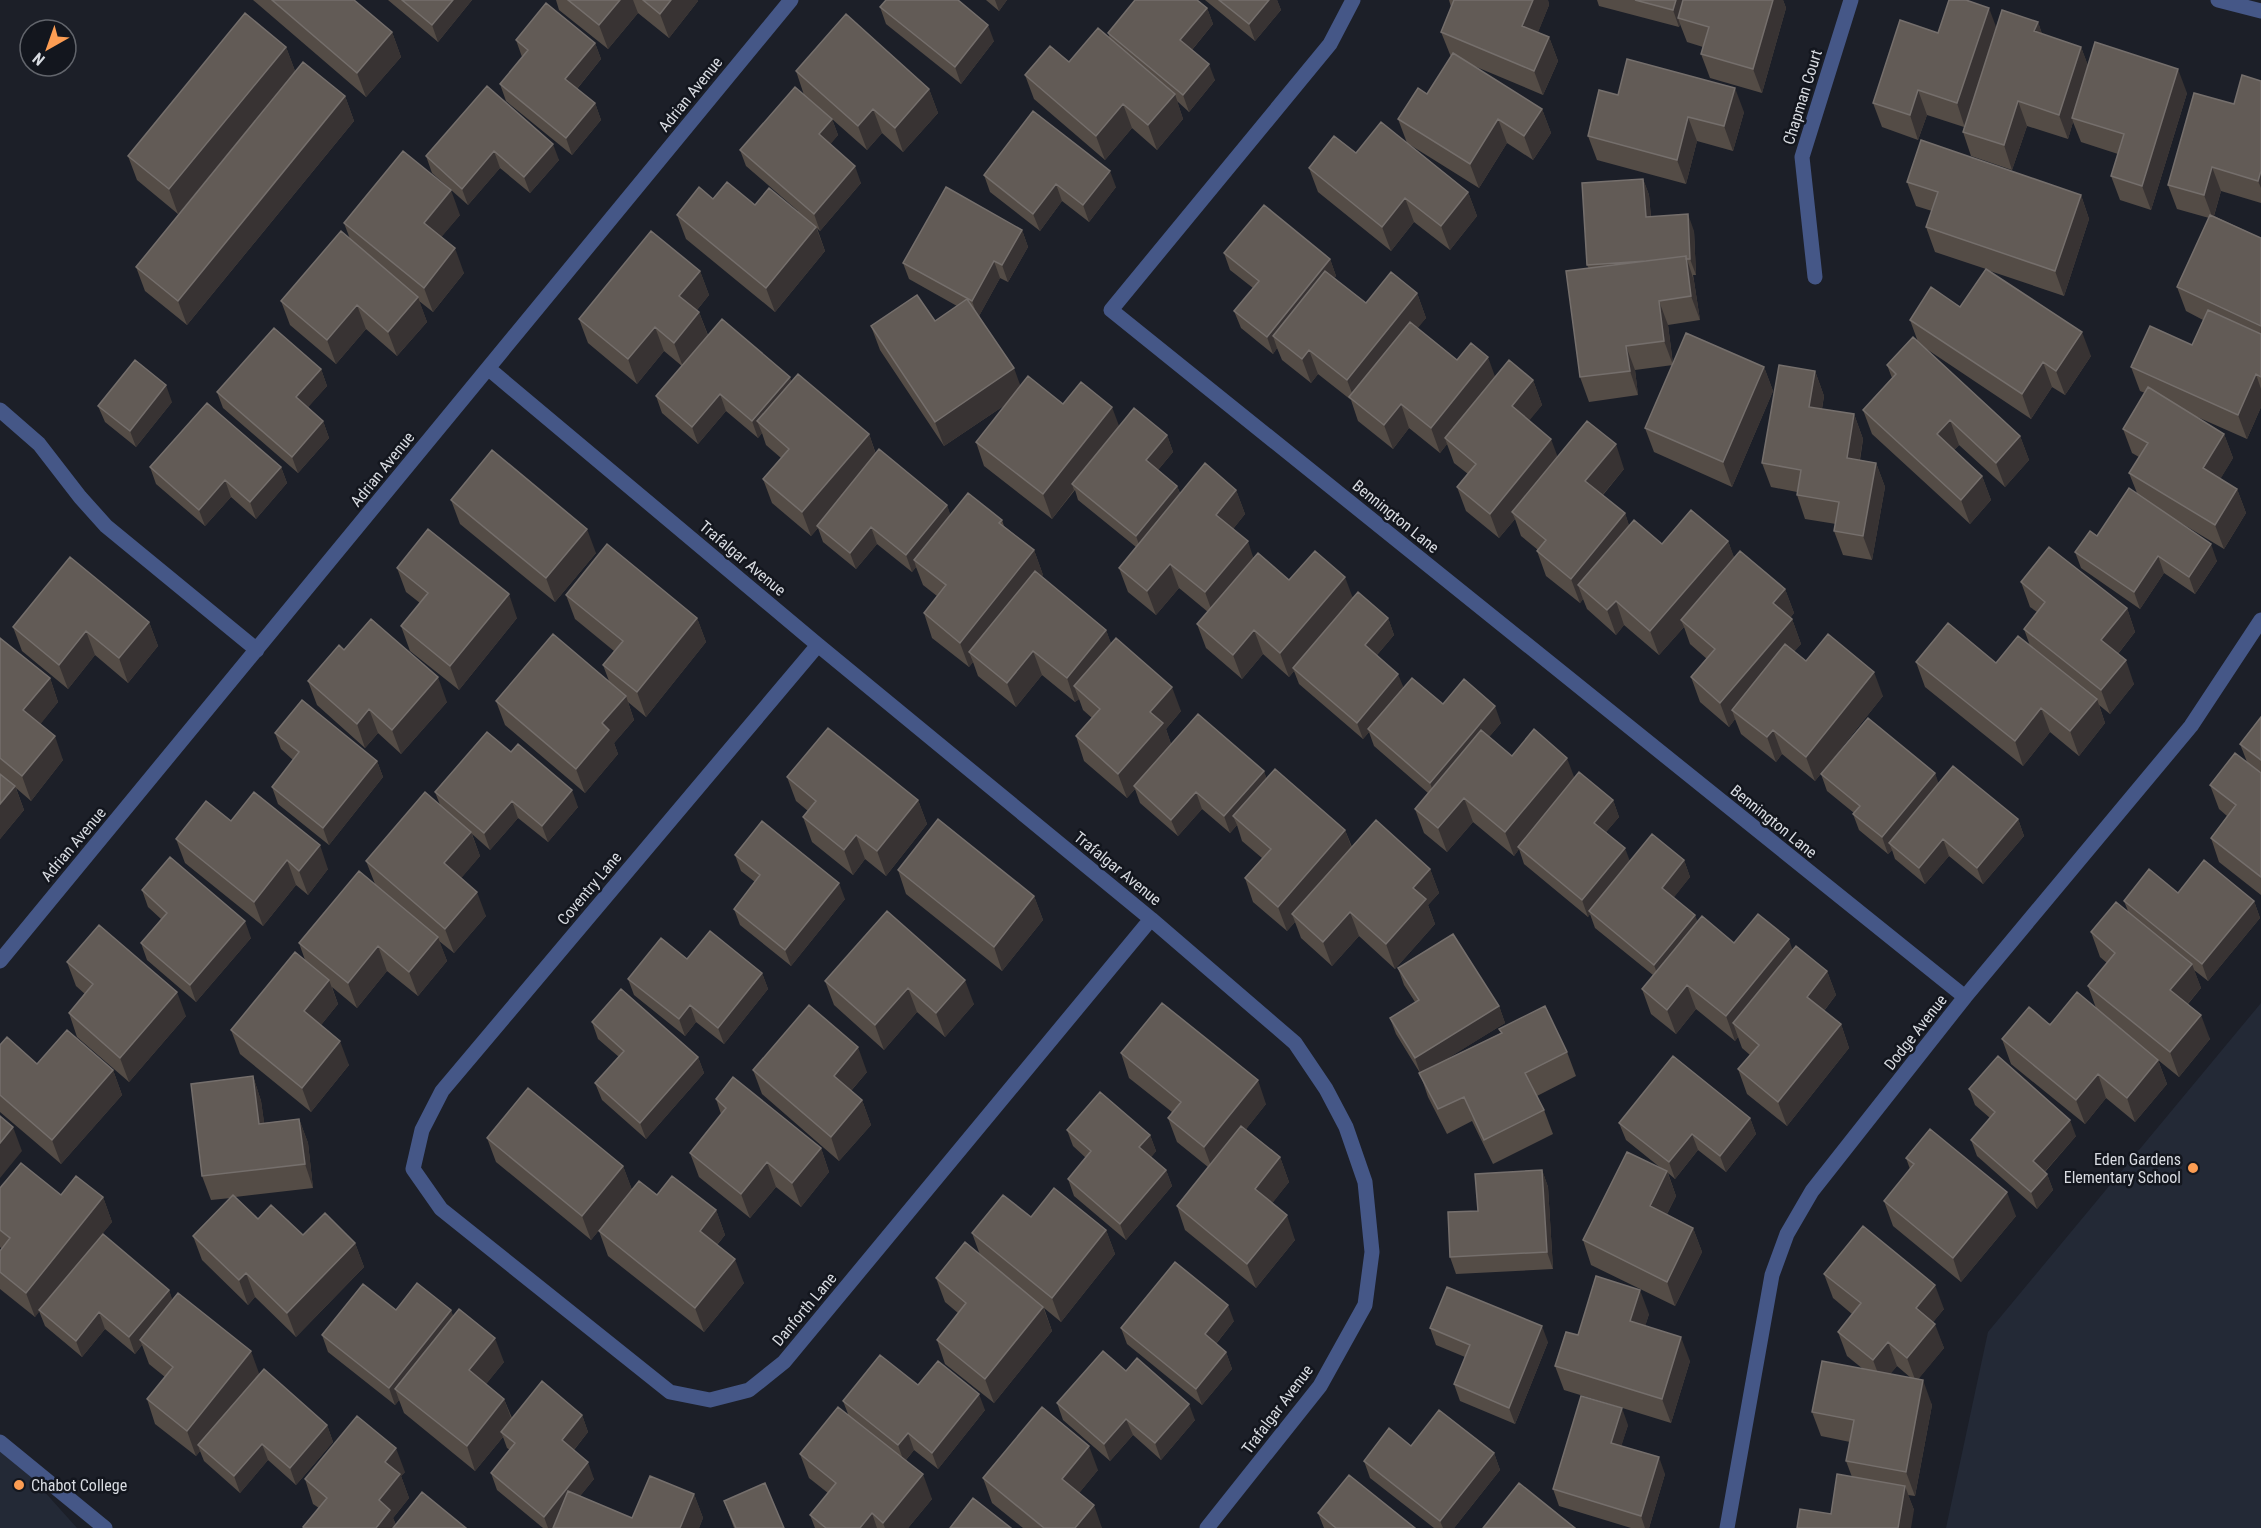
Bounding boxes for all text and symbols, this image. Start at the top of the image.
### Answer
north arrow [18,18,78,78]
street label: Chapman Court [1779,47,1826,147]
text: N [29,49,49,70]
street label: Adrian Avenue [654,53,726,136]
street label: Adrian Avenue [346,428,418,511]
street label: Bennington Lane [1349,476,1443,557]
street label: Trafalgar Avenue [696,517,790,600]
street label: Bennington Lane [1727,781,1821,862]
street label: Adrian Avenue [37,803,110,885]
street label: Trafalgar Avenue [1070,827,1165,909]
street label: Coventry Lane [553,848,625,929]
street label: Dodge Avenue [1880,991,1951,1074]
place label: Eden Gardens Elementary School [2064,1150,2181,1187]
marker: Eden Gardens Elementary School [2186,1161,2200,1175]
street label: Danforth Lane [768,1269,840,1350]
street label: Trafalgar Avenue [1238,1361,1317,1458]
place label: Chabot College [31,1476,127,1495]
marker: Chabot College [12,1478,26,1492]

